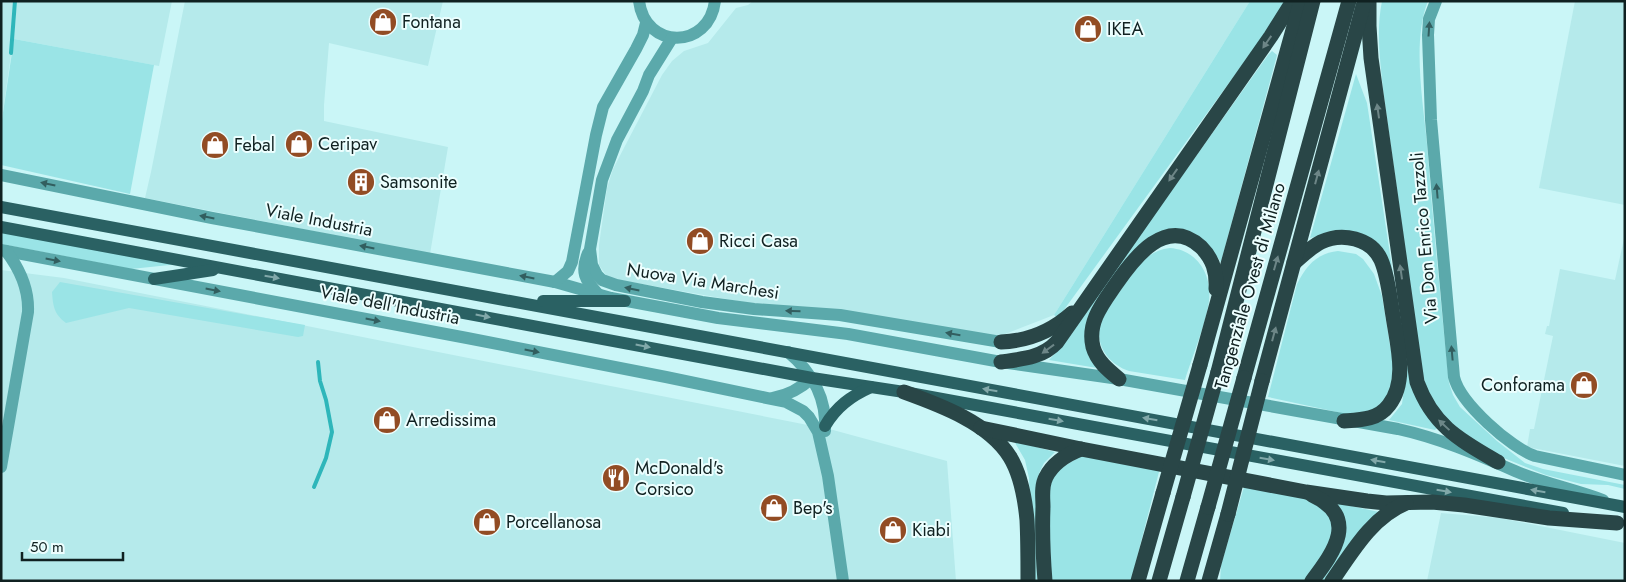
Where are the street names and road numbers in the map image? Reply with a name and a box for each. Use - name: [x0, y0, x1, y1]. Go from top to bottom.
- street label: Via Don Enrico Tazzoli: [1404, 151, 1444, 325]
- street label: Tangenziale Ovest di Milano: [1208, 179, 1292, 393]
- street label: Viale Industria: [263, 197, 375, 243]
- street label: Nuova Via Marchesi: [625, 256, 781, 306]
- street label: Viale dell'Industria: [318, 279, 462, 331]

